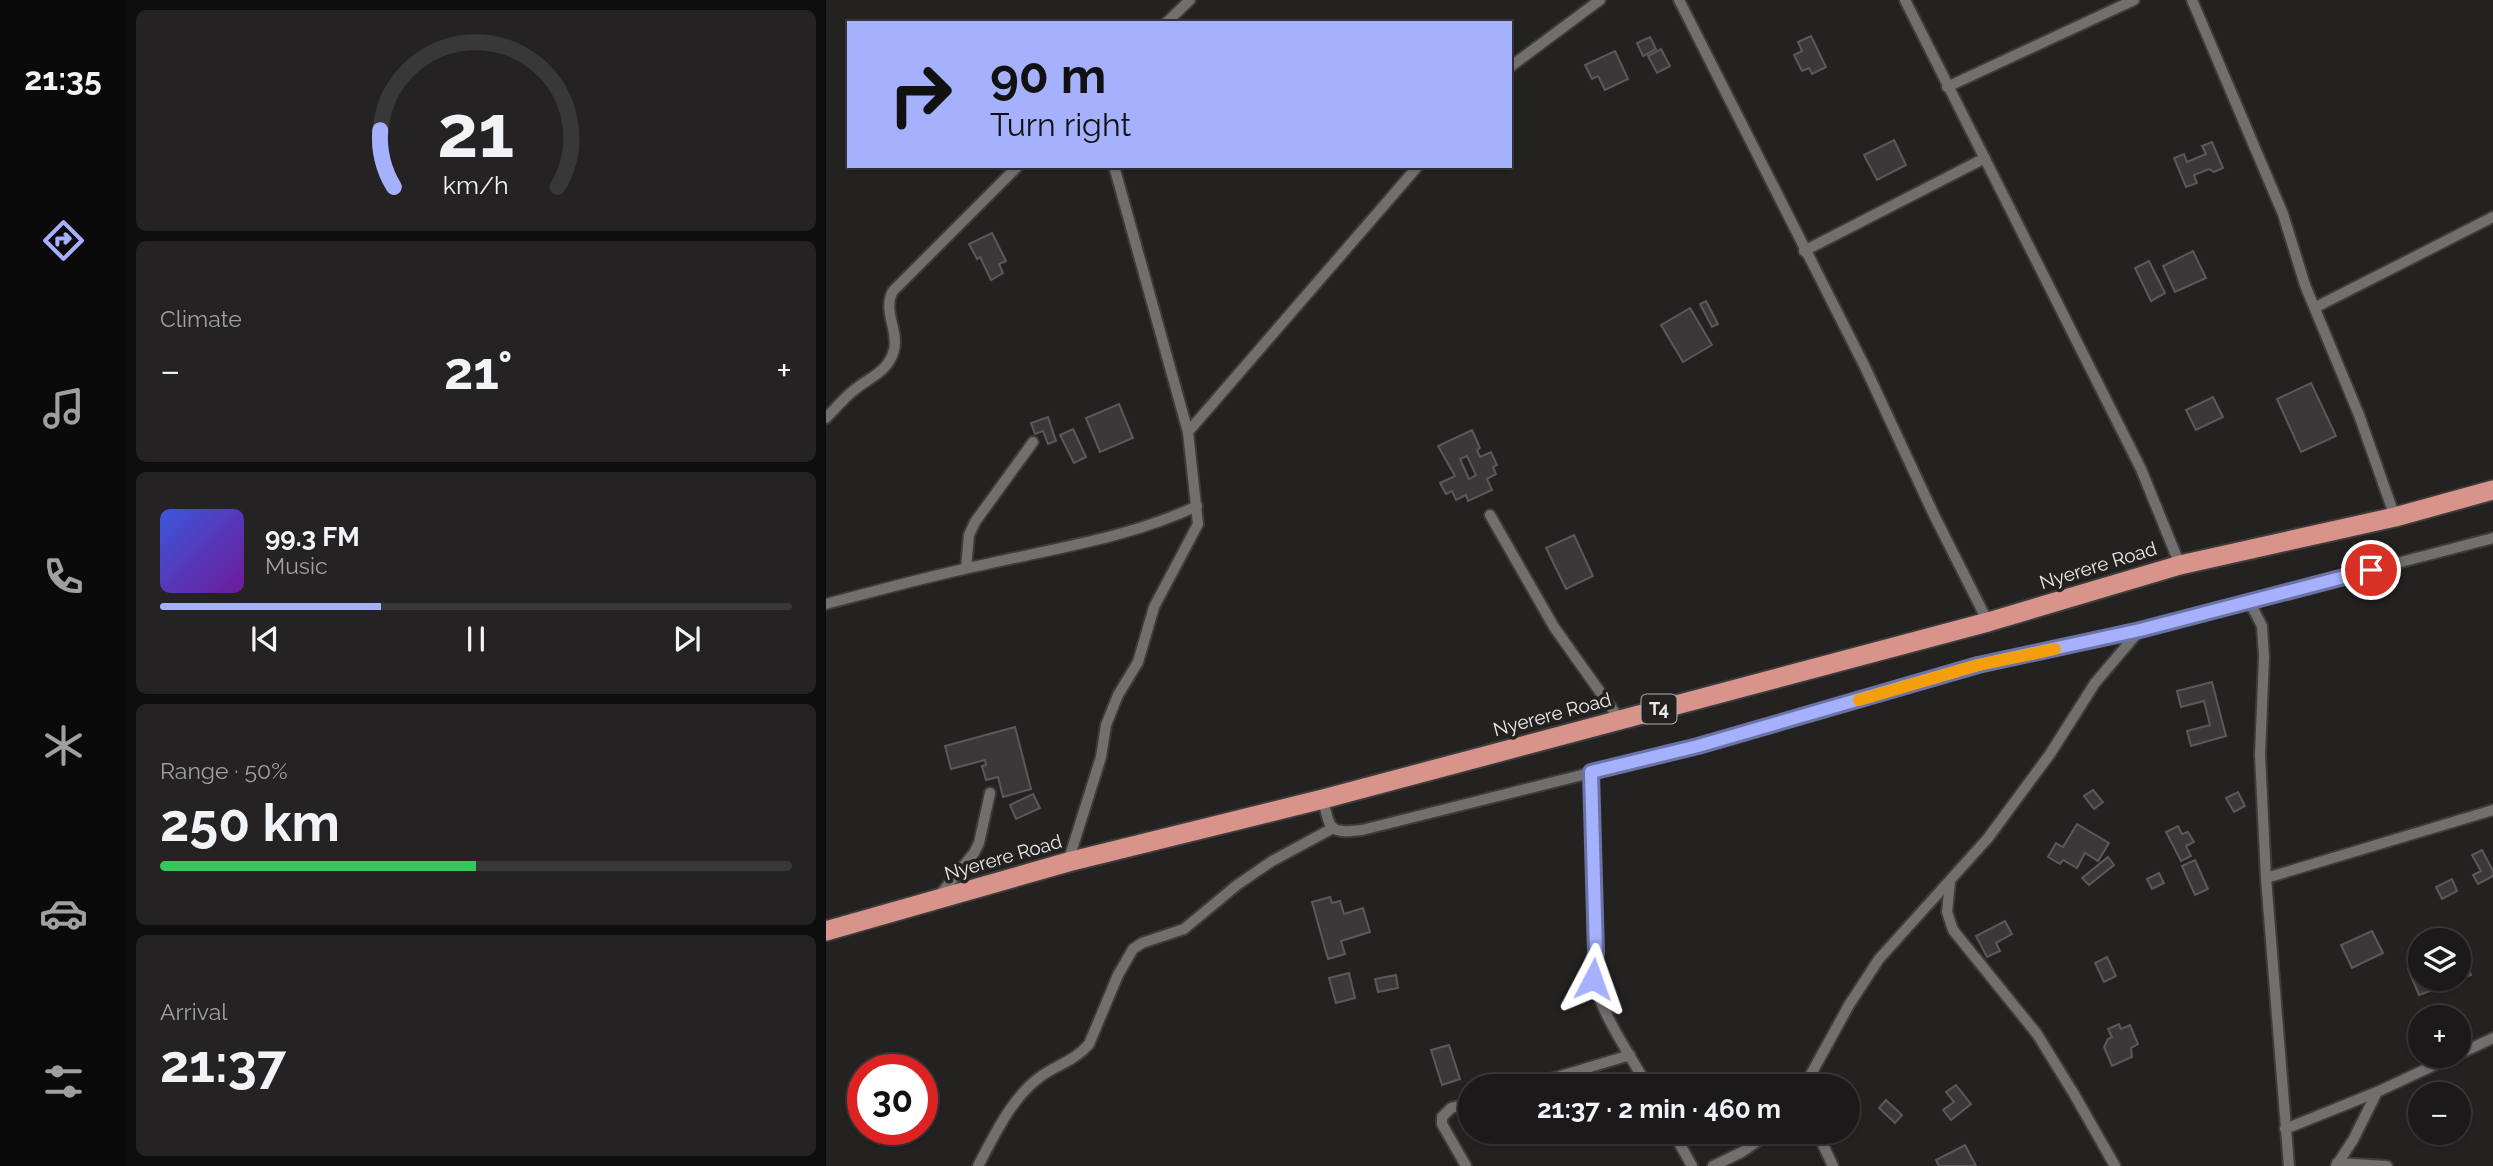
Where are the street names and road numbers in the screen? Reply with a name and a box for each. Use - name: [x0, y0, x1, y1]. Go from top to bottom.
- street label: Nyerere Road: [2037, 537, 2159, 593]
- street label: Nyerere Road: [1491, 688, 1613, 740]
- road number: T4: [1642, 694, 1676, 724]
- street label: Nyerere Road: [942, 830, 1064, 884]

